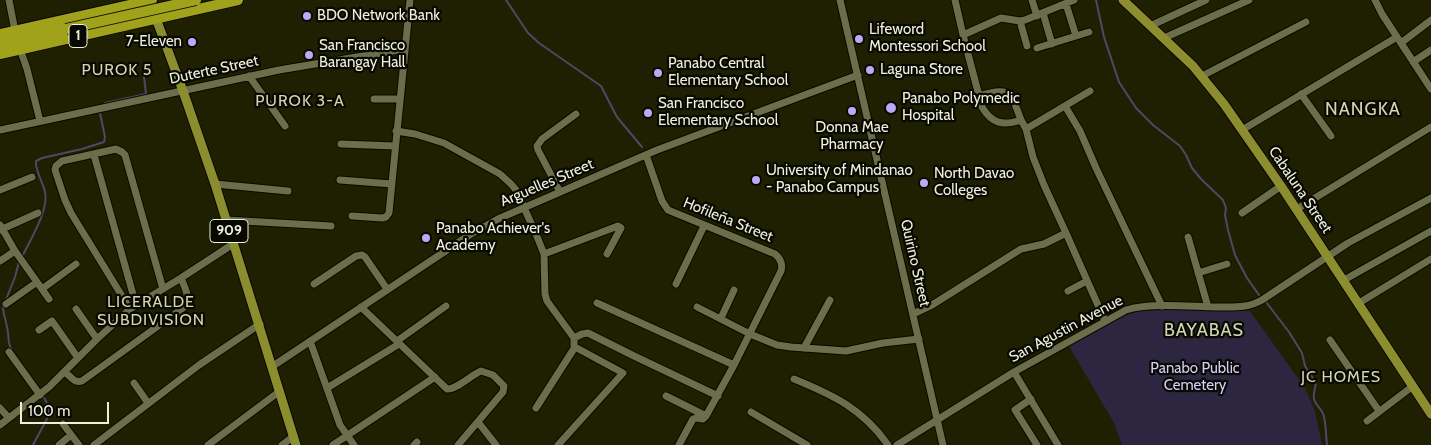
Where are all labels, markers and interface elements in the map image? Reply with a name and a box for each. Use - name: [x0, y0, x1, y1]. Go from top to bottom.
- place label: BDO Network Bank: [317, 7, 440, 25]
- marker: BDO Network Bank: [301, 10, 313, 22]
- place label: Lifeword Montessori School: [869, 21, 986, 56]
- road number: 1: [69, 24, 87, 48]
- place label: 7-Eleven: [126, 33, 182, 51]
- marker: Lifeword Montessori School: [853, 33, 865, 45]
- marker: 7-Eleven: [186, 36, 198, 48]
- place label: San Francisco Barangay Hall: [319, 37, 405, 72]
- marker: San Francisco Barangay Hall: [303, 49, 315, 61]
- street label: Duterte Street: [168, 52, 260, 88]
- place label: Panabo Central Elementary School: [668, 55, 788, 90]
- district label: PUROK 5: [81, 60, 153, 80]
- place label: Laguna Store: [880, 61, 963, 79]
- marker: Laguna Store: [864, 64, 876, 76]
- marker: Panabo Central Elementary School: [652, 67, 664, 79]
- place label: Panabo Polymedic Hospital: [902, 90, 1020, 125]
- district label: PUROK 3-A: [254, 91, 346, 111]
- place label: San Francisco Elementary School: [658, 95, 778, 130]
- district label: NANGKA: [1324, 99, 1402, 121]
- marker: Panabo Polymedic Hospital: [884, 101, 898, 115]
- marker: Donna Mae Pharmacy: [846, 105, 858, 117]
- marker: San Francisco Elementary School: [642, 107, 654, 119]
- place label: Donna Mae Pharmacy: [815, 119, 889, 154]
- street label: Cabaluna Street: [1264, 143, 1336, 237]
- street label: Arguelles Street: [498, 155, 596, 211]
- place label: University of Mindanao - Panabo Campus: [766, 162, 913, 197]
- place label: North Davao Colleges: [934, 165, 1014, 200]
- marker: University of Mindanao - Panabo Campus: [750, 174, 762, 186]
- marker: North Davao Colleges: [918, 177, 930, 189]
- street label: Hofileña Street: [680, 194, 776, 246]
- street label: Quirino Street: [896, 218, 934, 308]
- road number: 909: [210, 220, 248, 242]
- place label: Panabo Achiever's Academy: [436, 220, 550, 255]
- marker: Panabo Achiever's Academy: [420, 232, 432, 244]
- street label: San Agustin Avenue: [1006, 291, 1126, 367]
- district label: LICERALDE SUBDIVISION: [96, 292, 206, 330]
- district label: BAYABAS: [1163, 320, 1245, 342]
- park label: Panabo Public Cemetery: [1150, 360, 1240, 395]
- district label: JC HOMES: [1300, 367, 1382, 387]
- scale bar: [22, 392, 111, 424]
- text: 100 m: [28, 402, 70, 420]

